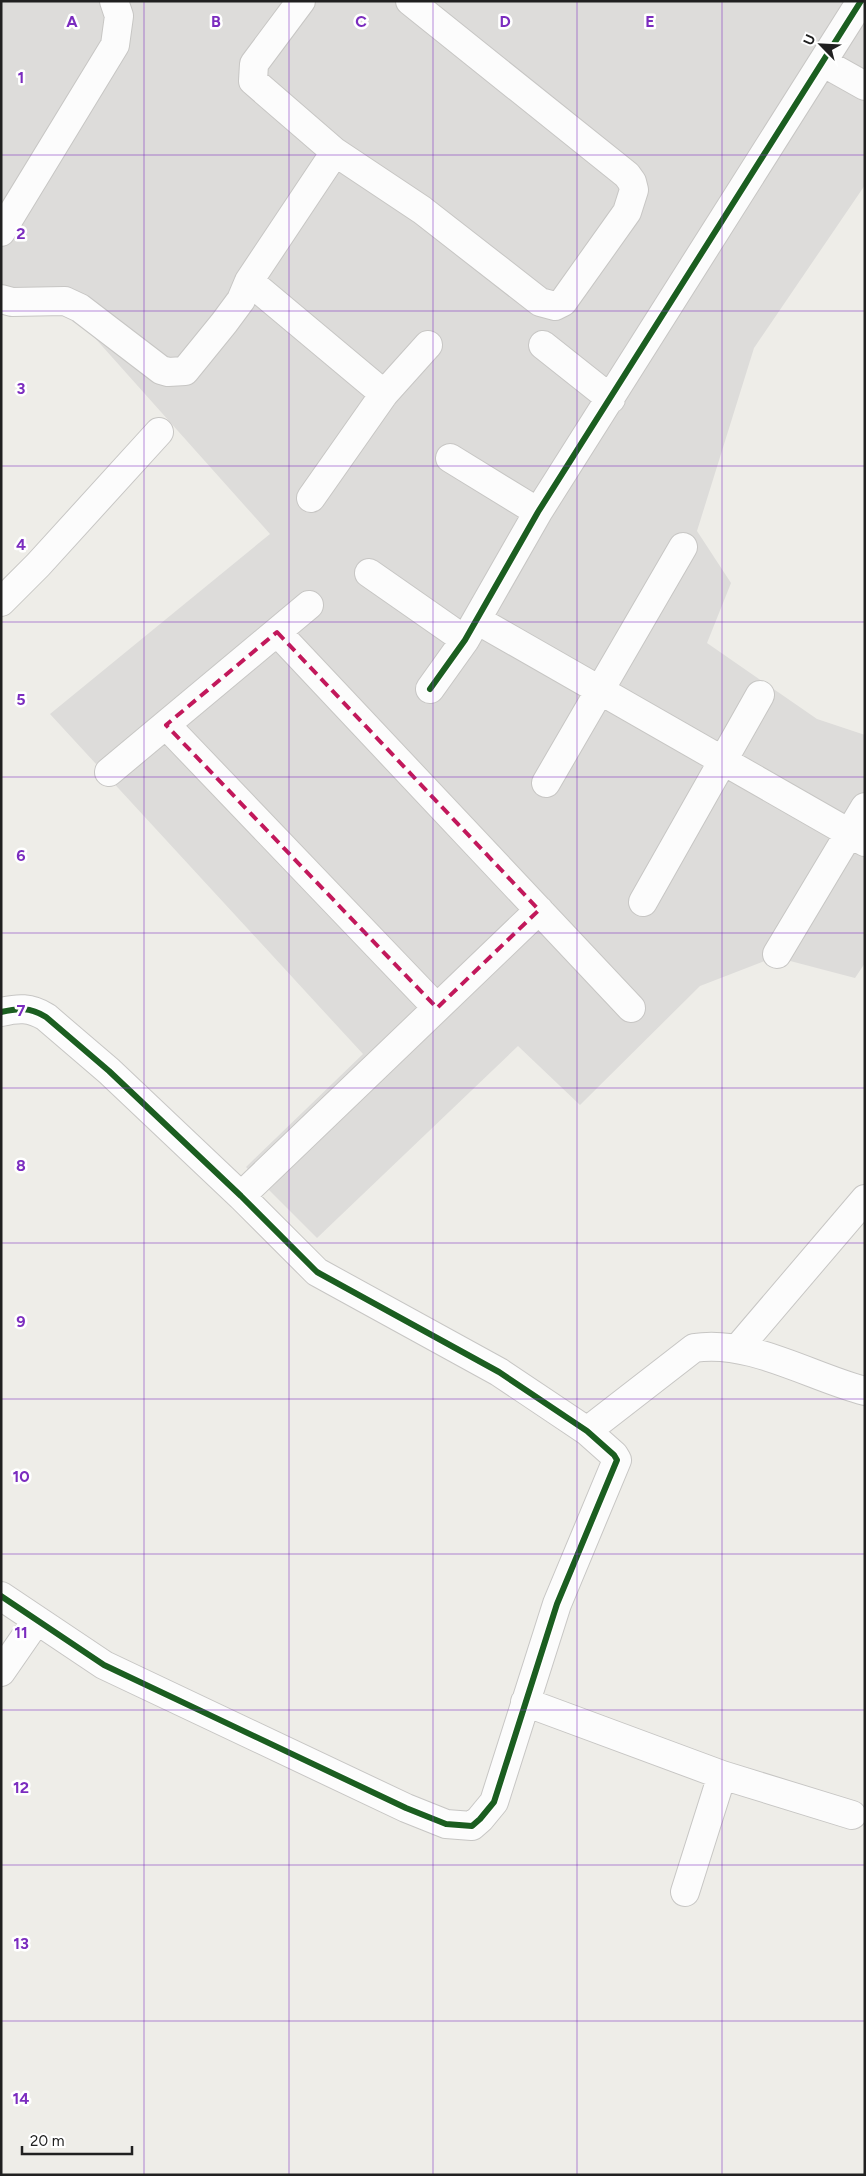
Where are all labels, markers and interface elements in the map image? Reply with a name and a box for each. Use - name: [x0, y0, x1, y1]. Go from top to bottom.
- text: A: [66, 12, 78, 31]
- text: B: [211, 12, 221, 31]
- text: C: [355, 12, 367, 31]
- text: D: [499, 12, 511, 31]
- text: E: [645, 12, 655, 31]
- north arrow: [796, 20, 846, 70]
- text: U: [800, 32, 819, 48]
- text: 1: [18, 68, 24, 87]
- text: 2: [16, 224, 26, 243]
- text: 3: [17, 379, 26, 398]
- text: 4: [16, 535, 26, 554]
- text: 5: [16, 690, 26, 709]
- text: 6: [16, 846, 26, 865]
- text: 7: [17, 1001, 26, 1020]
- text: 8: [16, 1156, 26, 1175]
- text: 9: [16, 1312, 26, 1331]
- text: 10: [12, 1467, 30, 1486]
- text: 11: [14, 1623, 28, 1642]
- text: 12: [13, 1778, 29, 1797]
- text: 13: [13, 1934, 29, 1953]
- text: 14: [13, 2089, 29, 2108]
- scale bar: [22, 2124, 132, 2156]
- text: 20 m: [30, 2132, 64, 2150]

